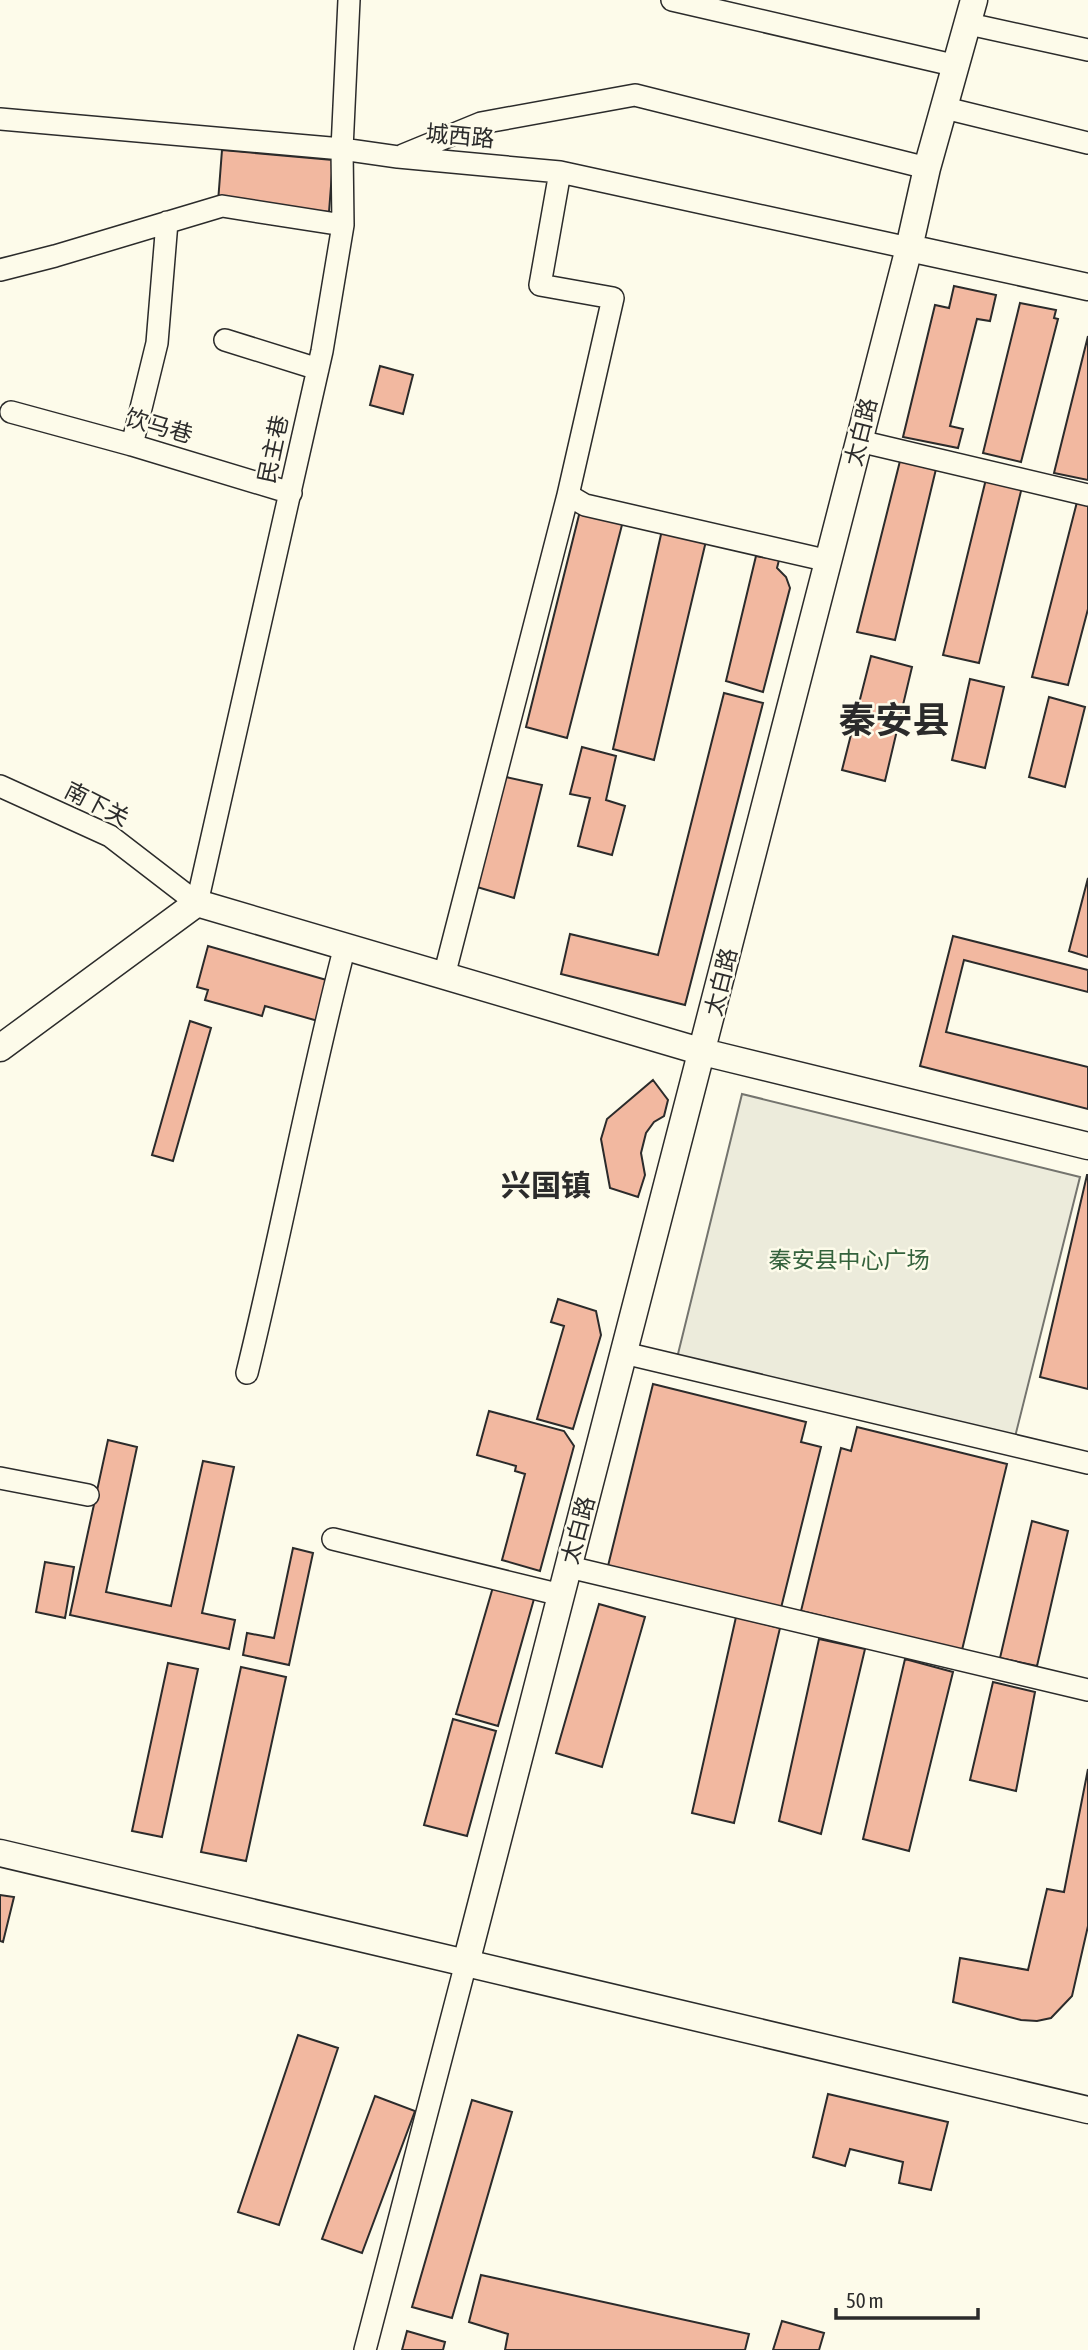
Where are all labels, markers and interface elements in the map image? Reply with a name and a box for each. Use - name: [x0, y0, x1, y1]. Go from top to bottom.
- street label: 城西路: [424, 120, 496, 152]
- street label: 太白路: [840, 395, 882, 469]
- street label: 饮马巷: [122, 404, 196, 448]
- street label: 民主巷: [253, 413, 293, 485]
- district label: 秦安县: [839, 698, 950, 741]
- street label: 南下关: [60, 777, 134, 831]
- street label: 太白路: [700, 945, 742, 1019]
- district label: 兴国镇: [501, 1168, 591, 1202]
- park label: 秦安县中心广场: [769, 1247, 930, 1273]
- street label: 太白路: [557, 1493, 599, 1567]
- scale bar: [836, 2276, 978, 2320]
- text: 50 m: [846, 2288, 884, 2312]

